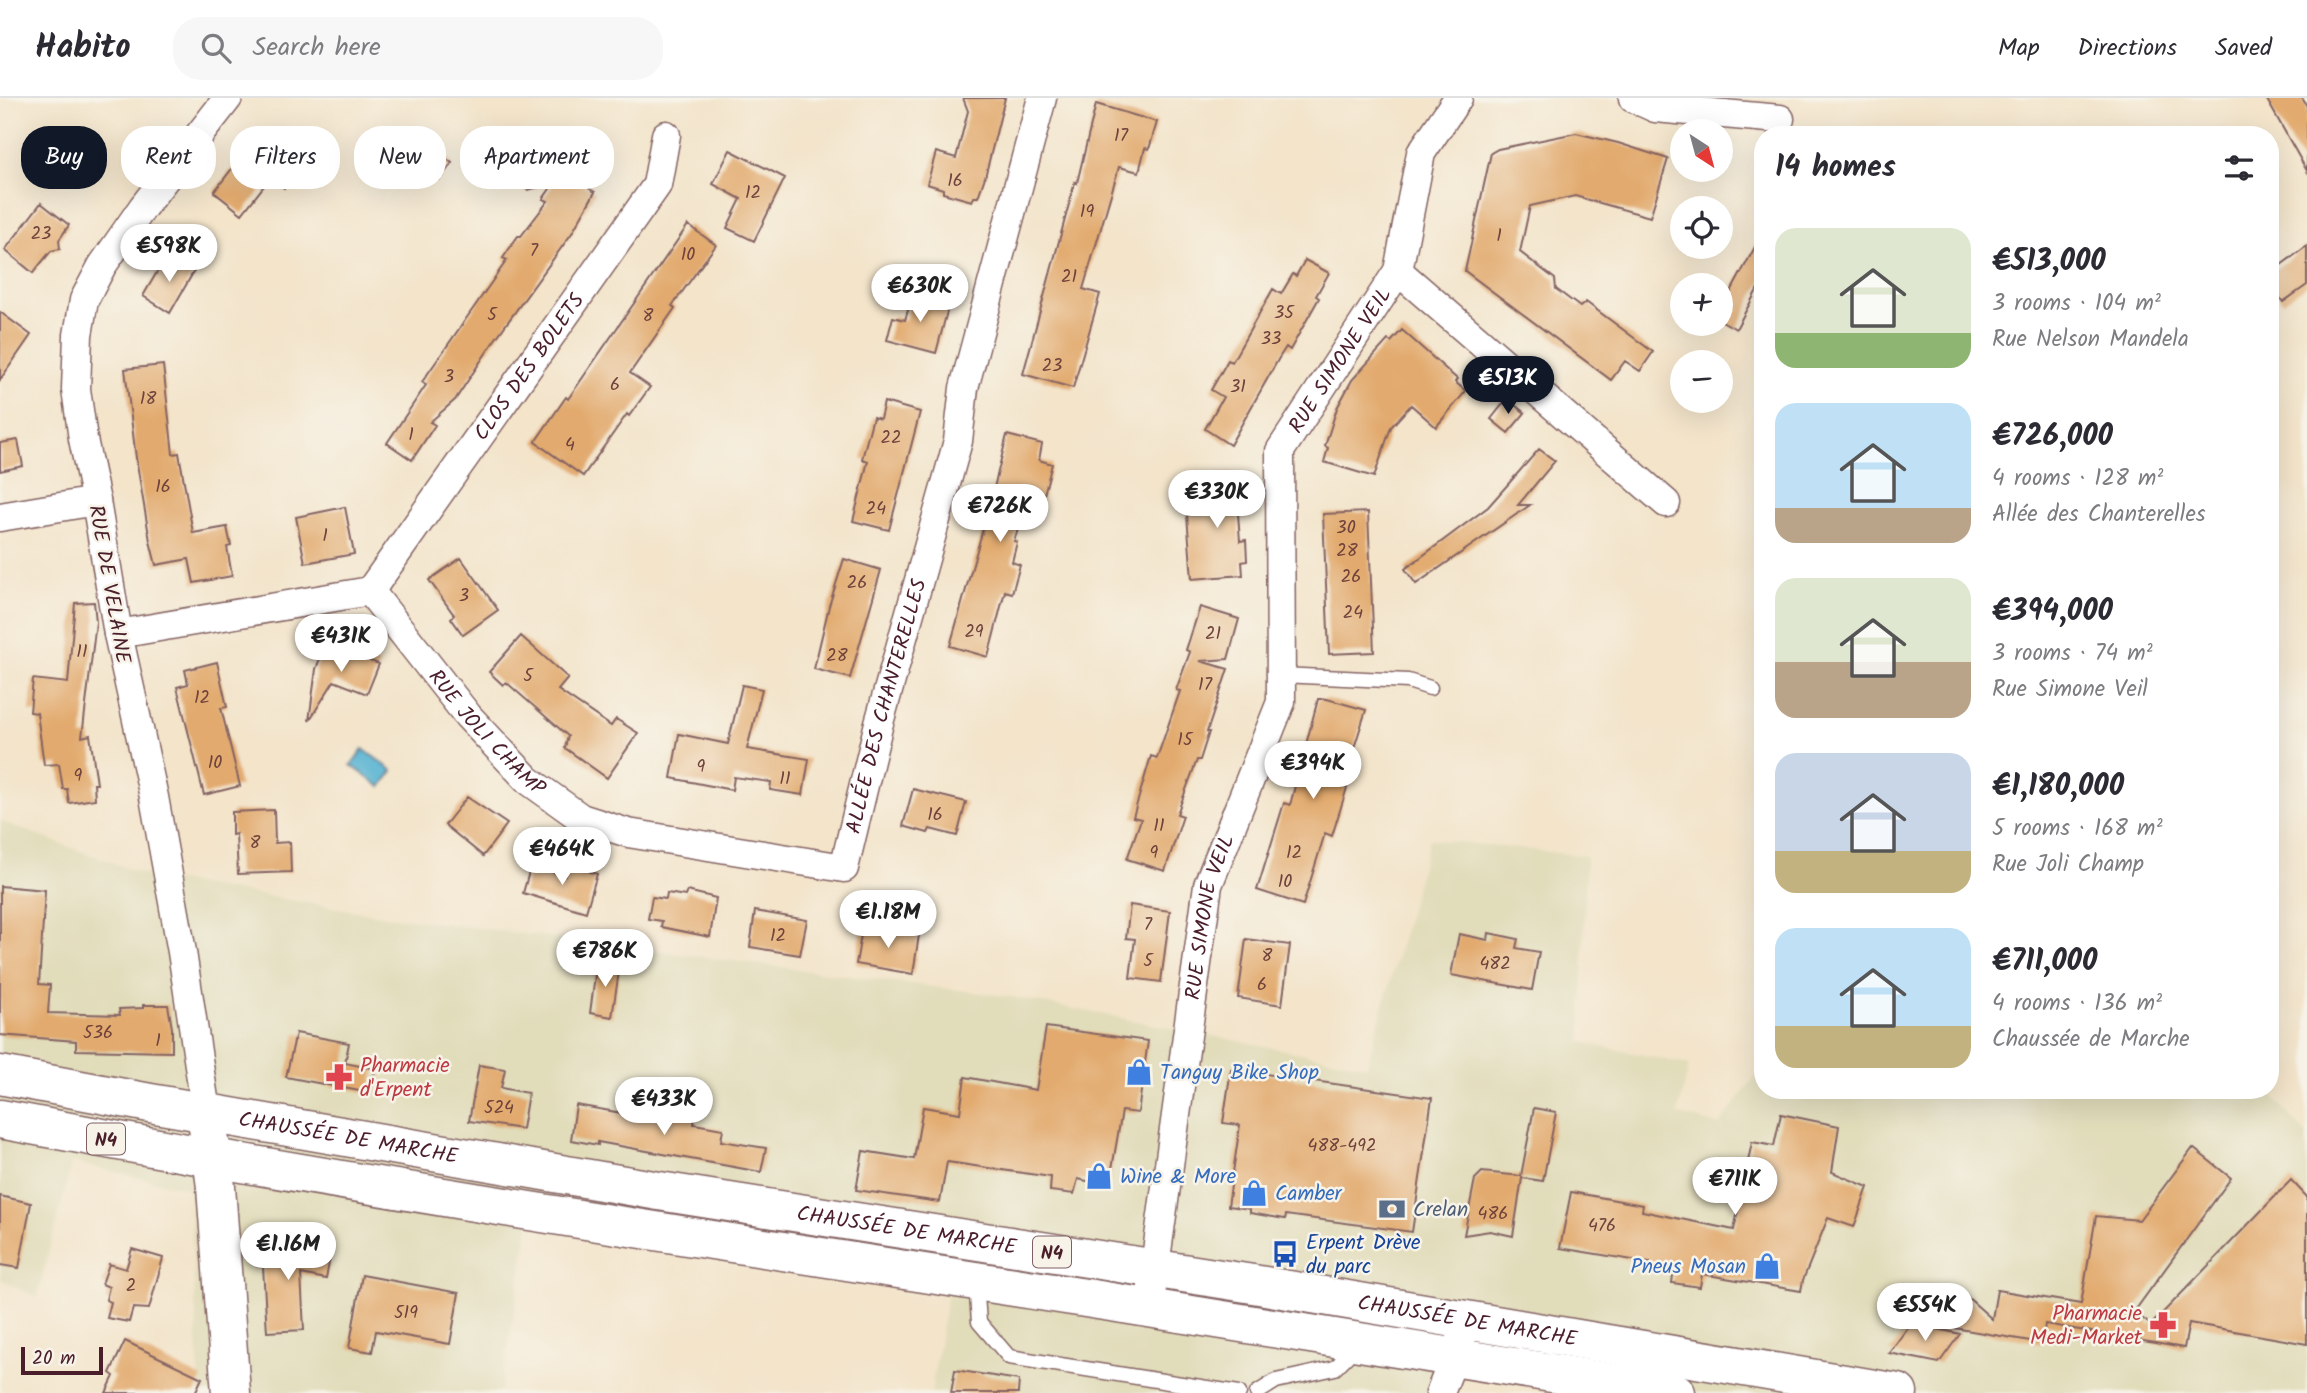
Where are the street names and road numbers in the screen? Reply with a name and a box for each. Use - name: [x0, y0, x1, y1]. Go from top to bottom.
- street label: RUE SIMONE VEIL: [1281, 281, 1401, 441]
- street label: CLOS DES BOLETS: [466, 287, 594, 448]
- street label: RUE DE VELAINE: [78, 502, 139, 667]
- street label: ALLÉE DES CHANTERELLES: [838, 575, 937, 837]
- street label: RUE JOLI CHAMP: [419, 663, 552, 806]
- street label: RUE SIMONE VEIL: [1177, 830, 1245, 1002]
- street label: CHAUSSÉE DE MARCHE: [236, 1104, 461, 1174]
- road number: N4: [87, 1124, 125, 1154]
- street label: CHAUSSÉE DE MARCHE: [794, 1198, 1020, 1265]
- road number: N4: [1033, 1236, 1071, 1268]
- street label: CHAUSSÉE DE MARCHE: [1355, 1287, 1580, 1357]

